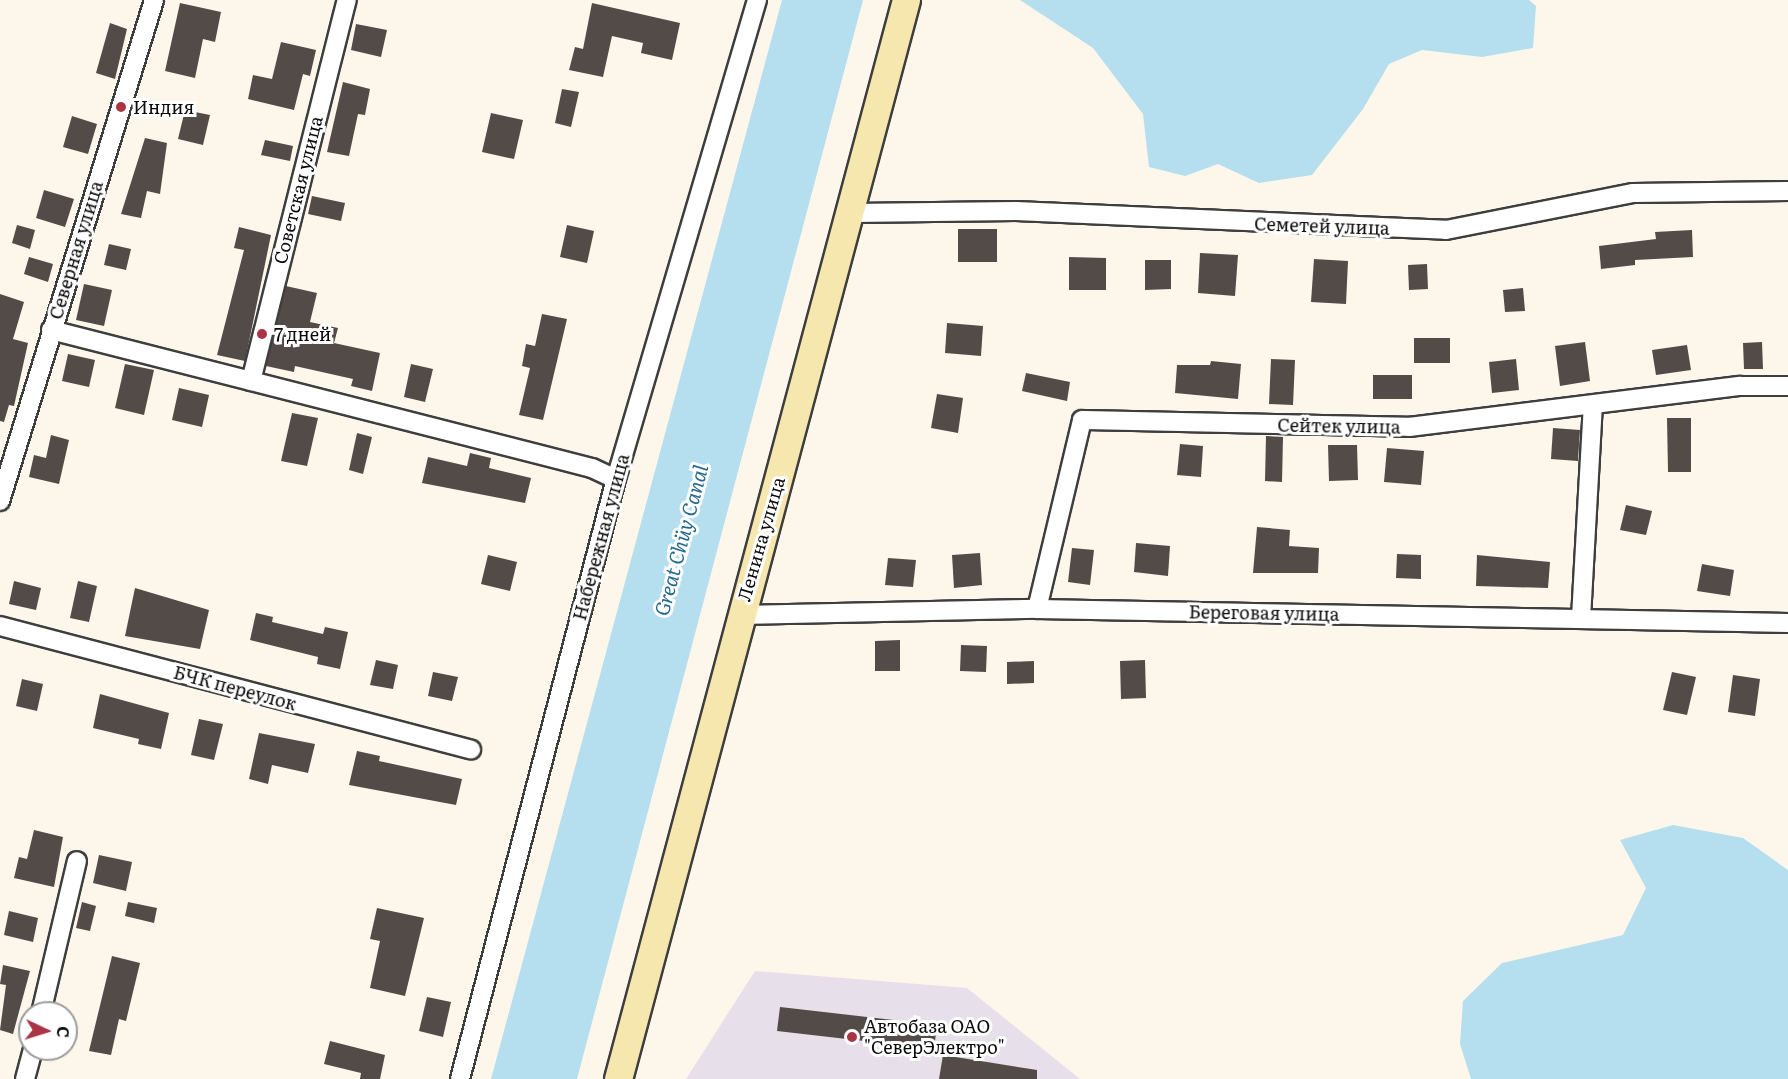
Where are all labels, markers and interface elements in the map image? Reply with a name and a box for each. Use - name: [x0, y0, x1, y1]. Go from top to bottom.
- place label: Индия: [133, 96, 194, 118]
- marker: Индия: [114, 100, 128, 114]
- street label: Советская улица: [269, 114, 327, 266]
- street label: Северная улица: [45, 178, 107, 322]
- street label: Семетей улица: [1254, 213, 1390, 239]
- place label: 7 дней: [274, 323, 331, 345]
- marker: 7 дней: [255, 327, 269, 341]
- street label: Сейтек улица: [1277, 414, 1401, 438]
- street label: Набережная улица: [568, 451, 634, 623]
- water label: Great Chüy Canal: [648, 462, 712, 618]
- street label: Ленина улица: [733, 474, 789, 604]
- street label: Береговая улица: [1189, 601, 1339, 625]
- street label: БЧК переулок: [171, 661, 299, 715]
- north arrow: [18, 1001, 78, 1061]
- place label: Автобаза ОАО "СеверЭлектро": [864, 1016, 1005, 1058]
- text: С: [52, 1026, 76, 1039]
- marker: Автобаза ОАО "СеверЭлектро": [845, 1030, 859, 1044]

